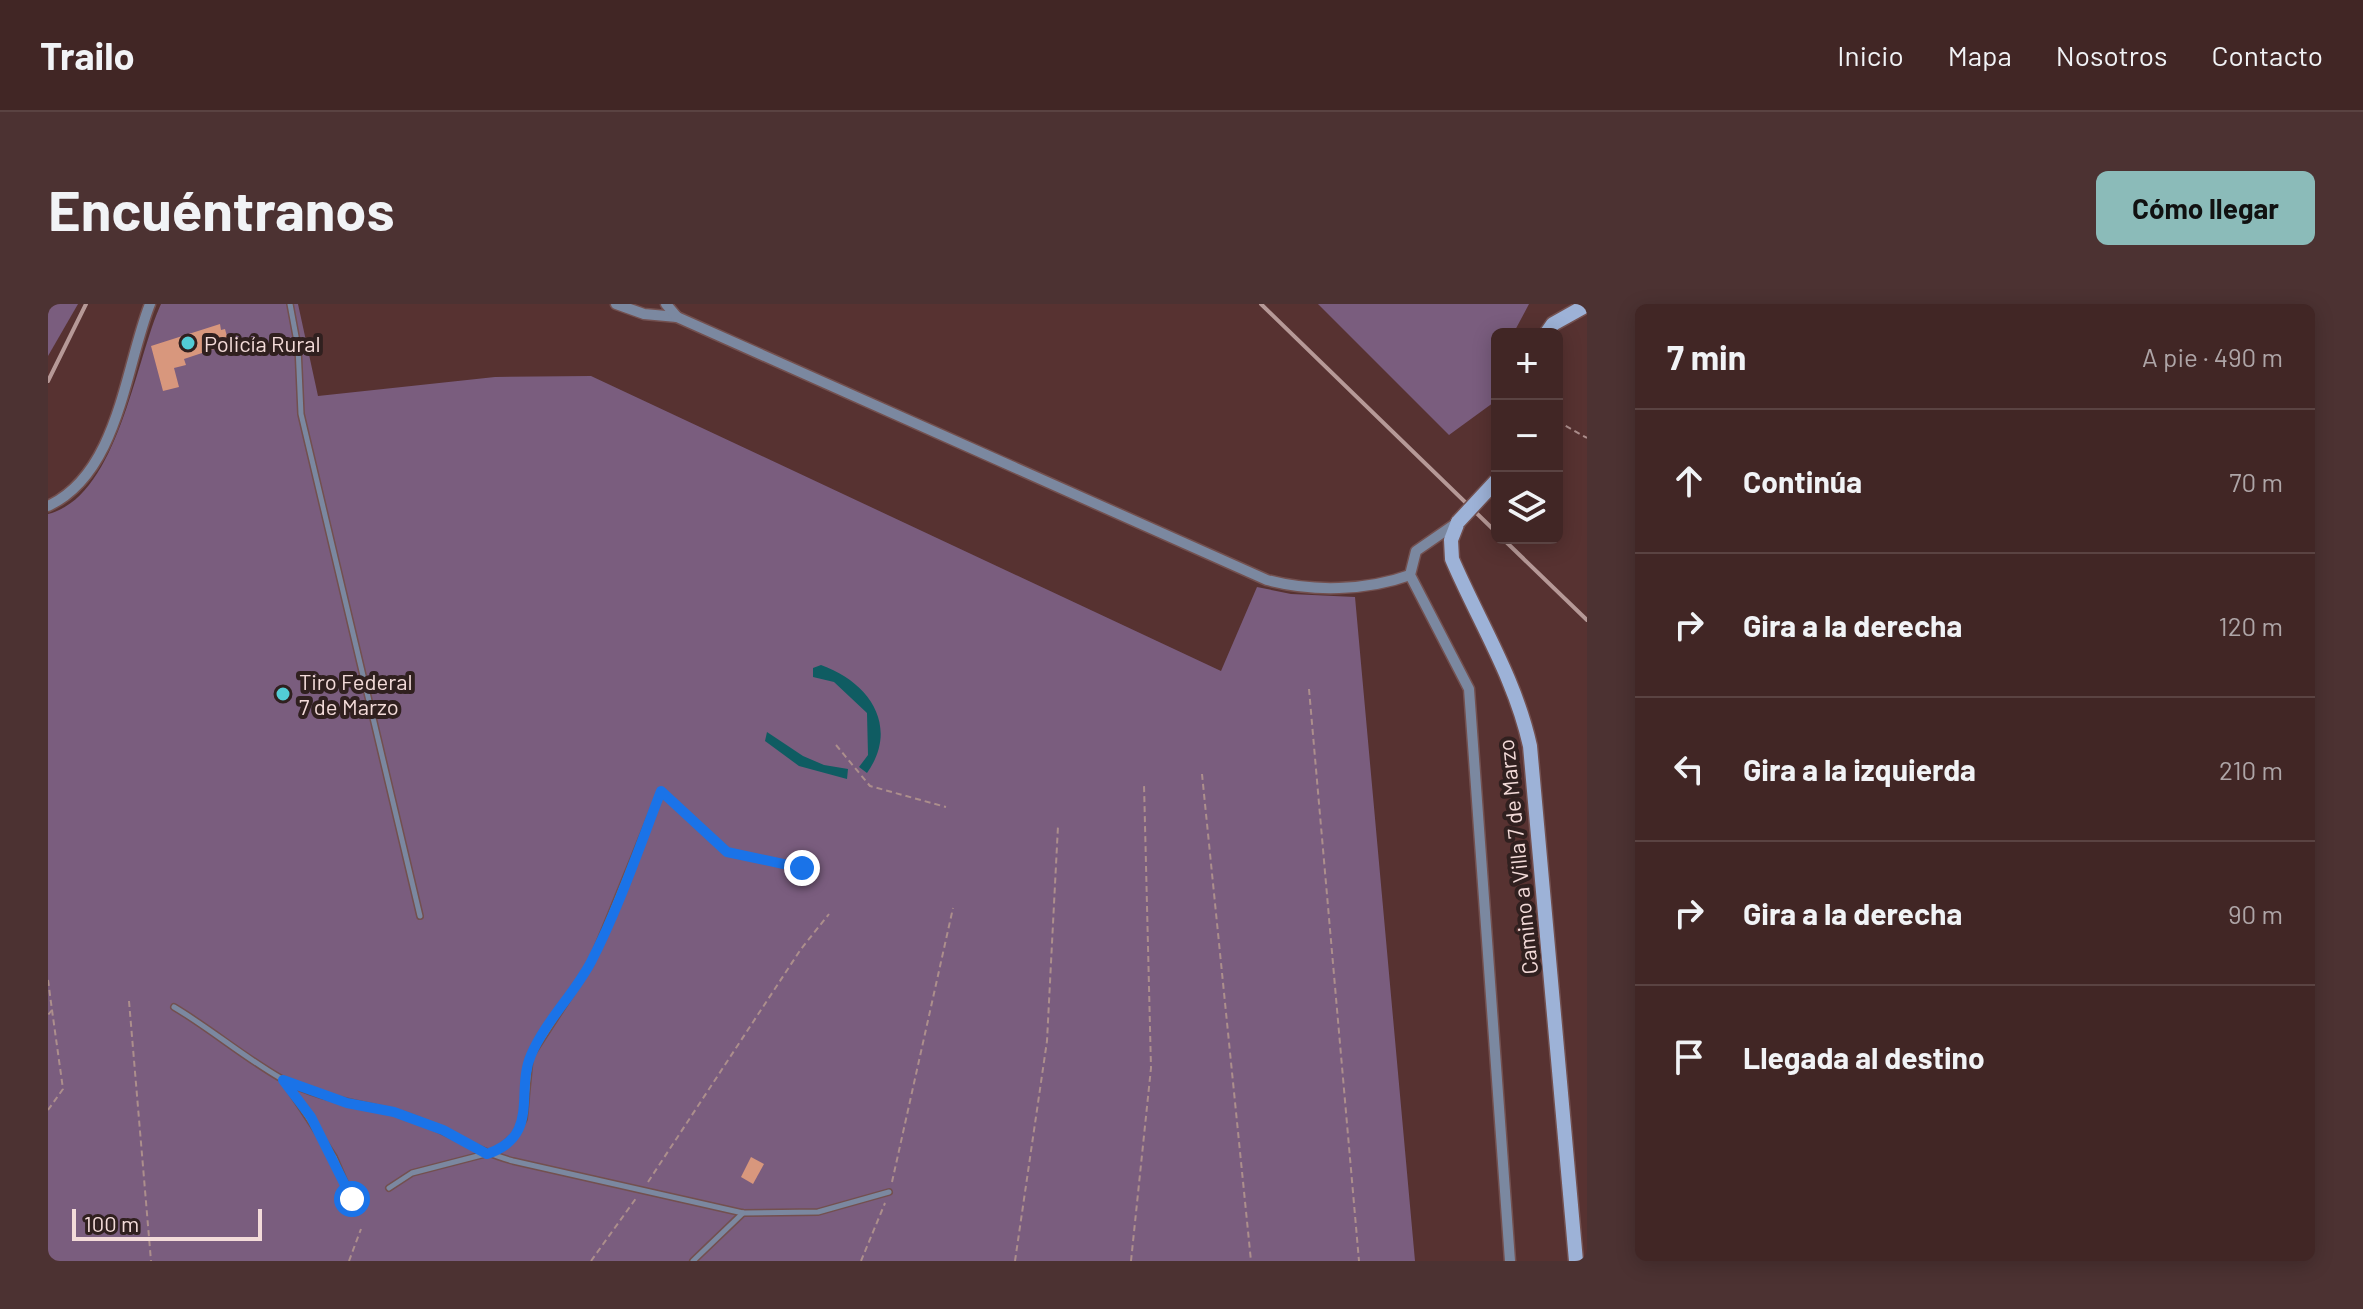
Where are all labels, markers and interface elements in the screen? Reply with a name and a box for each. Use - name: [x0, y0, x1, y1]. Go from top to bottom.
- text: Trailo: [40, 32, 135, 78]
- text: Inicio: [1837, 38, 1904, 72]
- text: Mapa: [1948, 38, 2012, 72]
- text: Nosotros: [2056, 38, 2168, 72]
- text: Contacto: [2212, 38, 2323, 72]
- button: Cómo llegar: [2096, 171, 2315, 245]
- text: Encuéntranos: [48, 175, 395, 242]
- map controls: [1491, 328, 1563, 544]
- button: +: [1491, 328, 1563, 400]
- place label: Policía Rural: [204, 330, 321, 356]
- marker: Policía Rural: [179, 334, 197, 352]
- text: 7 min: [1667, 336, 1746, 377]
- text: A pie · 490 m: [2142, 341, 2283, 372]
- button: −: [1491, 400, 1563, 472]
- icon: ahead: [1667, 459, 1711, 503]
- text: Continúa: [1743, 463, 1862, 499]
- text: 70 m: [2229, 466, 2283, 497]
- button: layers: [1491, 472, 1563, 544]
- icon: right: [1667, 603, 1711, 647]
- text: Gira a la derecha: [1743, 607, 1962, 643]
- text: 120 m: [2219, 610, 2283, 641]
- place label: Tiro Federal 7 de Marzo: [299, 668, 412, 719]
- marker: Tiro Federal 7 de Marzo: [274, 685, 292, 703]
- street label: Camino a Villa 7 de Marzo: [1492, 738, 1542, 976]
- icon: left: [1667, 747, 1711, 791]
- text: Gira a la izquierda: [1743, 751, 1976, 787]
- text: 210 m: [2219, 754, 2283, 785]
- route end: [784, 850, 820, 886]
- icon: right: [1667, 891, 1711, 935]
- text: Gira a la derecha: [1743, 895, 1962, 931]
- text: 90 m: [2228, 898, 2283, 929]
- icon: arrive: [1667, 1035, 1711, 1079]
- text: Llegada al destino: [1743, 1039, 1985, 1075]
- route start: [334, 1181, 370, 1217]
- scale bar: [72, 1205, 262, 1241]
- text: 100 m: [84, 1210, 139, 1236]

